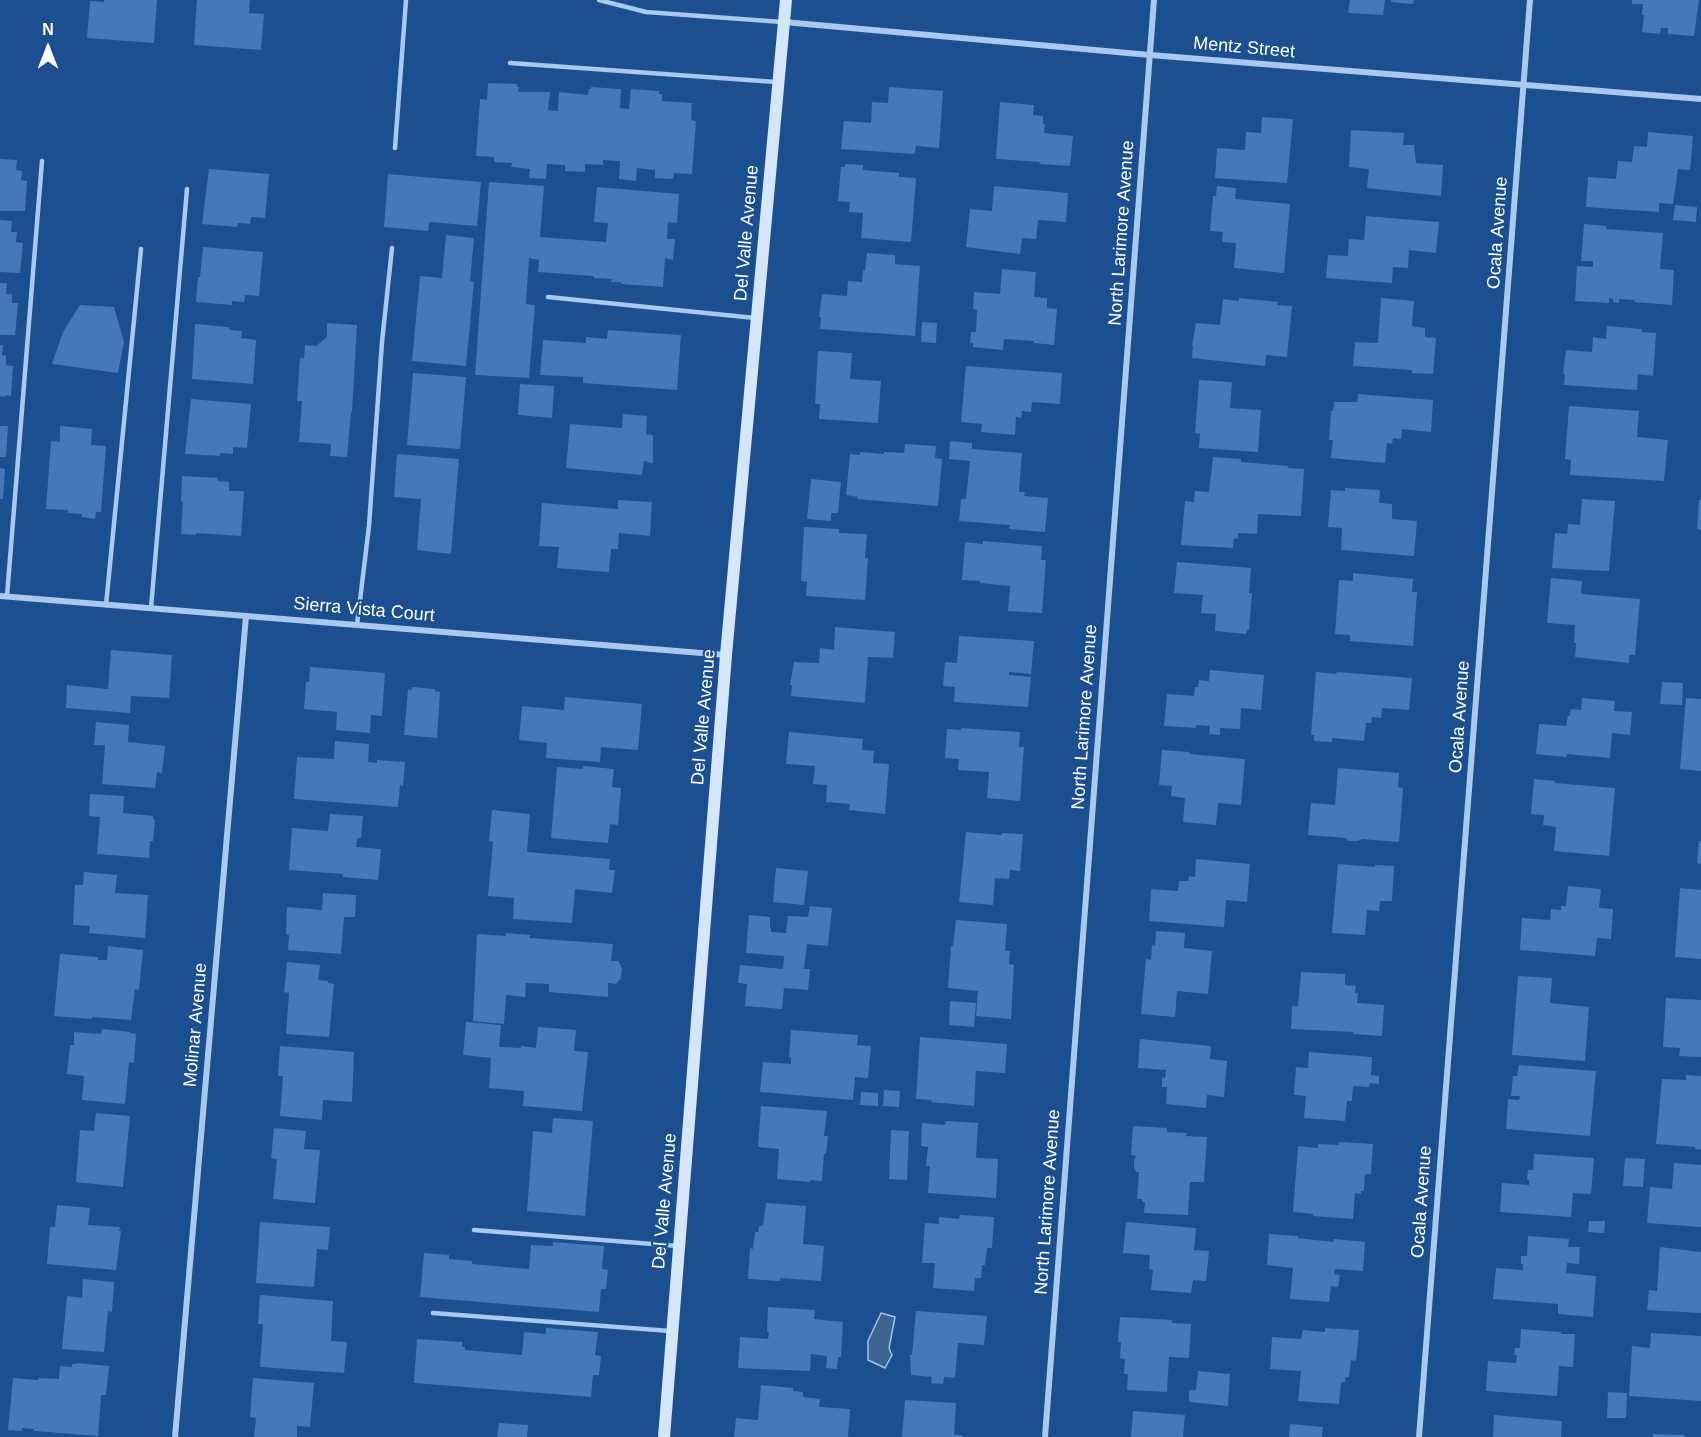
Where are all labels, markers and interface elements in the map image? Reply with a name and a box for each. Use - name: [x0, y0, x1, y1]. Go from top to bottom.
- north arrow: [18, 18, 78, 78]
- text: N: [42, 21, 54, 38]
- street label: Mentz Street: [1192, 33, 1296, 63]
- street label: North Larimore Avenue: [1105, 140, 1139, 326]
- street label: Del Valle Avenue: [730, 164, 764, 302]
- street label: Ocala Avenue: [1483, 176, 1513, 290]
- street label: Sierra Vista Court: [292, 593, 436, 627]
- street label: North Larimore Avenue: [1068, 624, 1102, 810]
- street label: Del Valle Avenue: [687, 648, 721, 786]
- street label: Ocala Avenue: [1445, 660, 1475, 774]
- street label: Molinar Avenue: [180, 962, 212, 1088]
- street label: North Larimore Avenue: [1031, 1109, 1065, 1295]
- street label: Del Valle Avenue: [648, 1132, 682, 1270]
- street label: Ocala Avenue: [1407, 1145, 1437, 1259]

